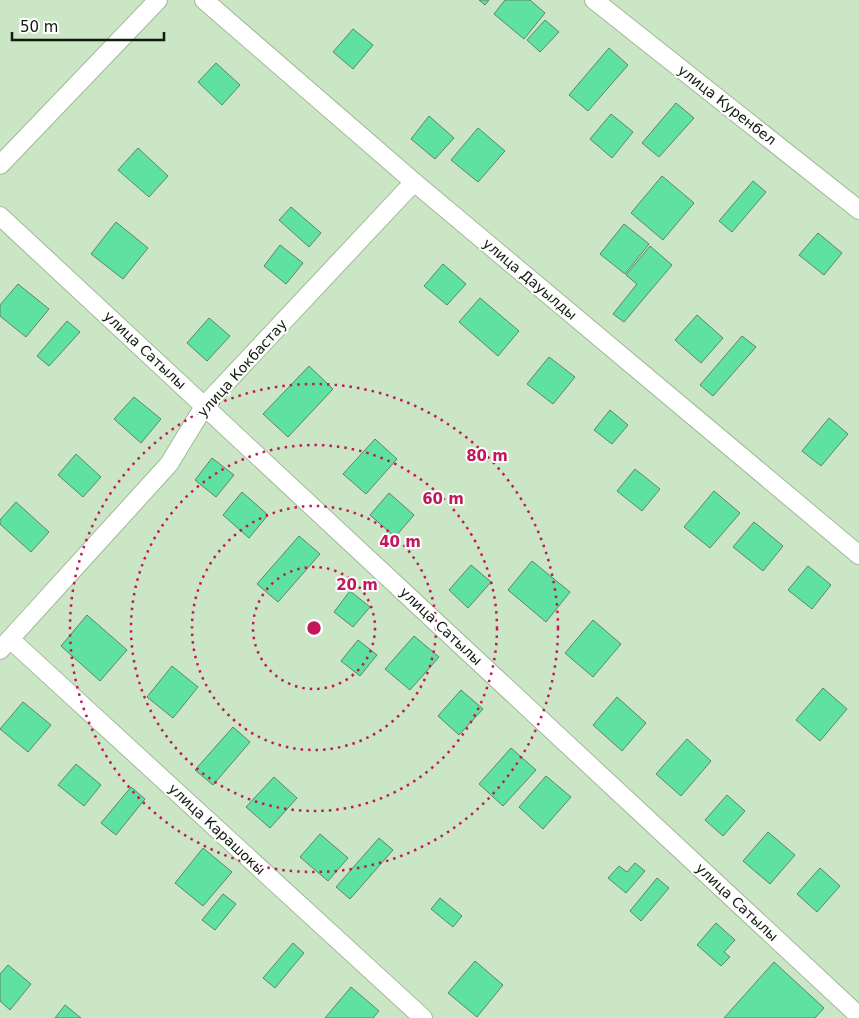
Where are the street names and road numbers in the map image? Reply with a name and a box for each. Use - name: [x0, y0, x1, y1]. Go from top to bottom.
- street label: улица Куренбел: [675, 62, 779, 148]
- street label: улица Дауылды: [480, 235, 580, 323]
- street label: улица Сатылы: [101, 308, 189, 392]
- street label: улица Кокбастау: [194, 316, 290, 420]
- street label: улица Сатылы: [397, 584, 485, 668]
- street label: улица Карашокы: [166, 780, 268, 878]
- street label: улица Сатылы: [693, 860, 781, 944]

